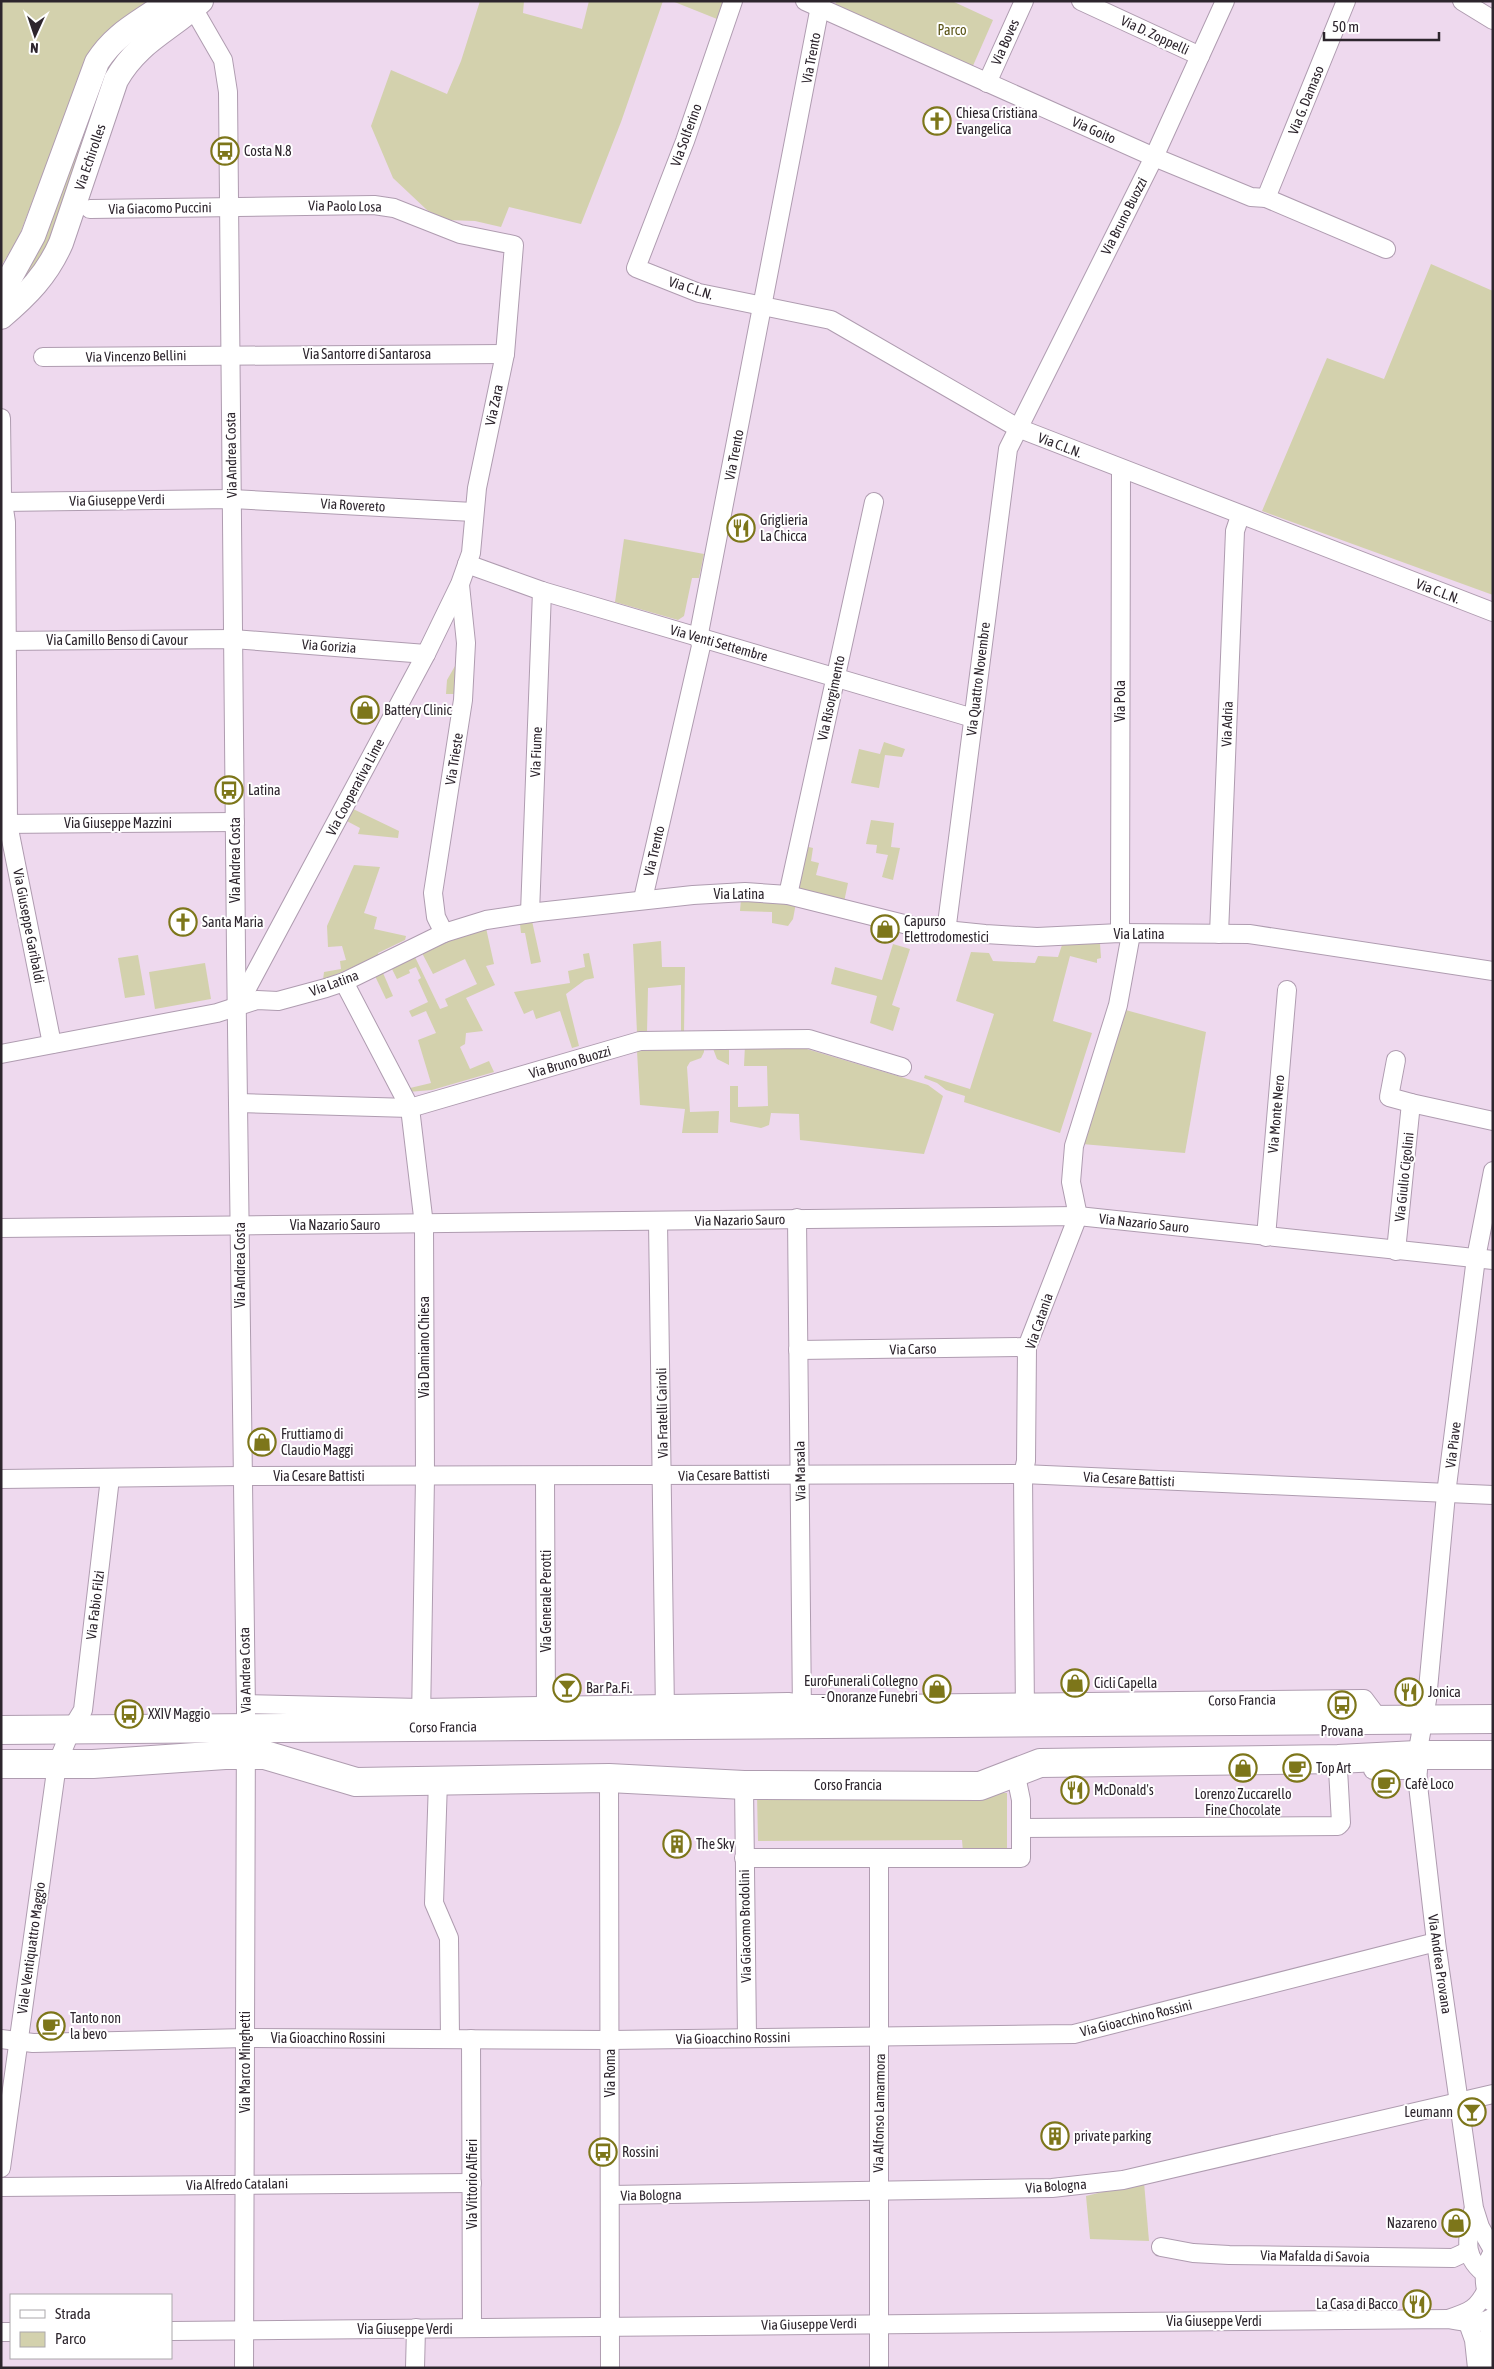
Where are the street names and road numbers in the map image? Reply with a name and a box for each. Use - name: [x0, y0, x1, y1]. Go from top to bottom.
- street label: Via D. Zoppelli: [1118, 12, 1192, 58]
- street label: Via Boves: [988, 17, 1022, 67]
- street label: Via Trento: [798, 31, 824, 85]
- street label: Via G. Damaso: [1285, 63, 1327, 137]
- street label: Via Solferino: [667, 101, 705, 169]
- street label: Via Goito: [1070, 113, 1118, 147]
- street label: Via Echirolles: [71, 122, 109, 192]
- street label: Via Bruno Buozzi: [1098, 175, 1150, 257]
- street label: Via Paolo Losa: [308, 197, 382, 215]
- street label: Via Giacomo Puccini: [108, 199, 212, 217]
- street label: Via C.L.N.: [667, 273, 715, 303]
- street label: Via Santorre di Santarosa: [303, 346, 431, 362]
- street label: Via Vincenzo Bellini: [85, 347, 187, 365]
- street label: Via Zara: [482, 383, 506, 427]
- street label: Via Andrea Costa: [222, 412, 240, 498]
- street label: Via Trento: [721, 428, 747, 482]
- street label: Via C.L.N.: [1036, 429, 1084, 461]
- street label: Via Giuseppe Verdi: [69, 491, 165, 509]
- street label: Via Rovereto: [320, 495, 386, 515]
- street label: Via C.L.N.: [1414, 575, 1462, 607]
- street label: Via Venti Settembre: [668, 621, 770, 665]
- street label: Via Quattro Novembre: [963, 621, 993, 737]
- street label: Via Camillo Benso di Cavour: [46, 632, 189, 648]
- street label: Via Gorizia: [301, 636, 357, 656]
- street label: Via Risorgimento: [814, 654, 848, 742]
- street label: Via Pola: [1112, 680, 1128, 722]
- street label: Via Adria: [1218, 701, 1236, 747]
- street label: Via Fiume: [527, 726, 545, 778]
- street label: Via Trieste: [442, 732, 466, 786]
- street label: Via Cooperativa Lime: [323, 736, 387, 838]
- street label: Via Giuseppe Mazzini: [64, 815, 172, 831]
- street label: Via Andrea Costa: [227, 817, 243, 903]
- street label: Via Trento: [640, 824, 668, 878]
- street label: Via Giuseppe Garibaldi: [10, 867, 48, 985]
- street label: Via Latina: [714, 886, 765, 902]
- street label: Via Latina: [1114, 926, 1165, 942]
- street label: Via Latina: [307, 967, 361, 999]
- street label: Via Bruno Buozzi: [527, 1043, 613, 1081]
- street label: Via Monte Nero: [1265, 1074, 1287, 1154]
- street label: Via Giulio Cigolini: [1391, 1131, 1417, 1223]
- street label: Via Nazario Sauro: [1098, 1210, 1190, 1236]
- street label: Via Nazario Sauro: [695, 1211, 785, 1229]
- street label: Via Nazario Sauro: [290, 1217, 380, 1233]
- street label: Via Andrea Costa: [232, 1222, 248, 1308]
- street label: Via Catania: [1022, 1291, 1056, 1351]
- street label: Via Damiano Chiesa: [416, 1296, 432, 1398]
- street label: Via Carso: [889, 1341, 937, 1357]
- street label: Via Fratelli Cairoli: [653, 1368, 671, 1458]
- street label: Via Piave: [1442, 1421, 1464, 1469]
- street label: Via Marsala: [791, 1441, 809, 1501]
- street label: Via Cesare Battisti: [678, 1466, 770, 1484]
- street label: Via Cesare Battisti: [273, 1468, 365, 1484]
- street label: Via Cesare Battisti: [1083, 1469, 1175, 1489]
- street label: Via Generale Perotti: [538, 1550, 554, 1652]
- street label: Via Fabio Filzi: [83, 1569, 107, 1641]
- street label: Via Andrea Costa: [236, 1627, 254, 1713]
- street label: Corso Francia: [1208, 1691, 1276, 1709]
- street label: Corso Francia: [409, 1718, 477, 1736]
- street label: Corso Francia: [814, 1777, 882, 1793]
- street label: Via Giacomo Brodolini: [736, 1869, 754, 1983]
- street label: Viale Ventiquattro Maggio: [14, 1881, 48, 2015]
- street label: Via Andrea Provana: [1425, 1913, 1455, 2015]
- street label: Via Gioacchino Rossini: [1078, 1996, 1194, 2040]
- street label: Via Marco Minghetti: [237, 2011, 253, 2113]
- street label: Via Gioacchino Rossini: [676, 2029, 790, 2047]
- street label: Via Gioacchino Rossini: [271, 2030, 385, 2046]
- street label: Via Roma: [602, 2049, 618, 2097]
- street label: Via Alfonso Lamarmora: [870, 2053, 888, 2173]
- street label: Via Vittorio Alfieri: [464, 2139, 480, 2229]
- street label: Via Alfredo Catalani: [186, 2175, 288, 2193]
- street label: Via Bologna: [1025, 2176, 1087, 2196]
- street label: Via Bologna: [620, 2186, 682, 2204]
- street label: Via Mafalda di Savoia: [1260, 2247, 1370, 2265]
- street label: Via Giuseppe Verdi: [1166, 2313, 1262, 2329]
- street label: Via Giuseppe Verdi: [761, 2315, 857, 2333]
- street label: Via Giuseppe Verdi: [357, 2321, 453, 2337]

